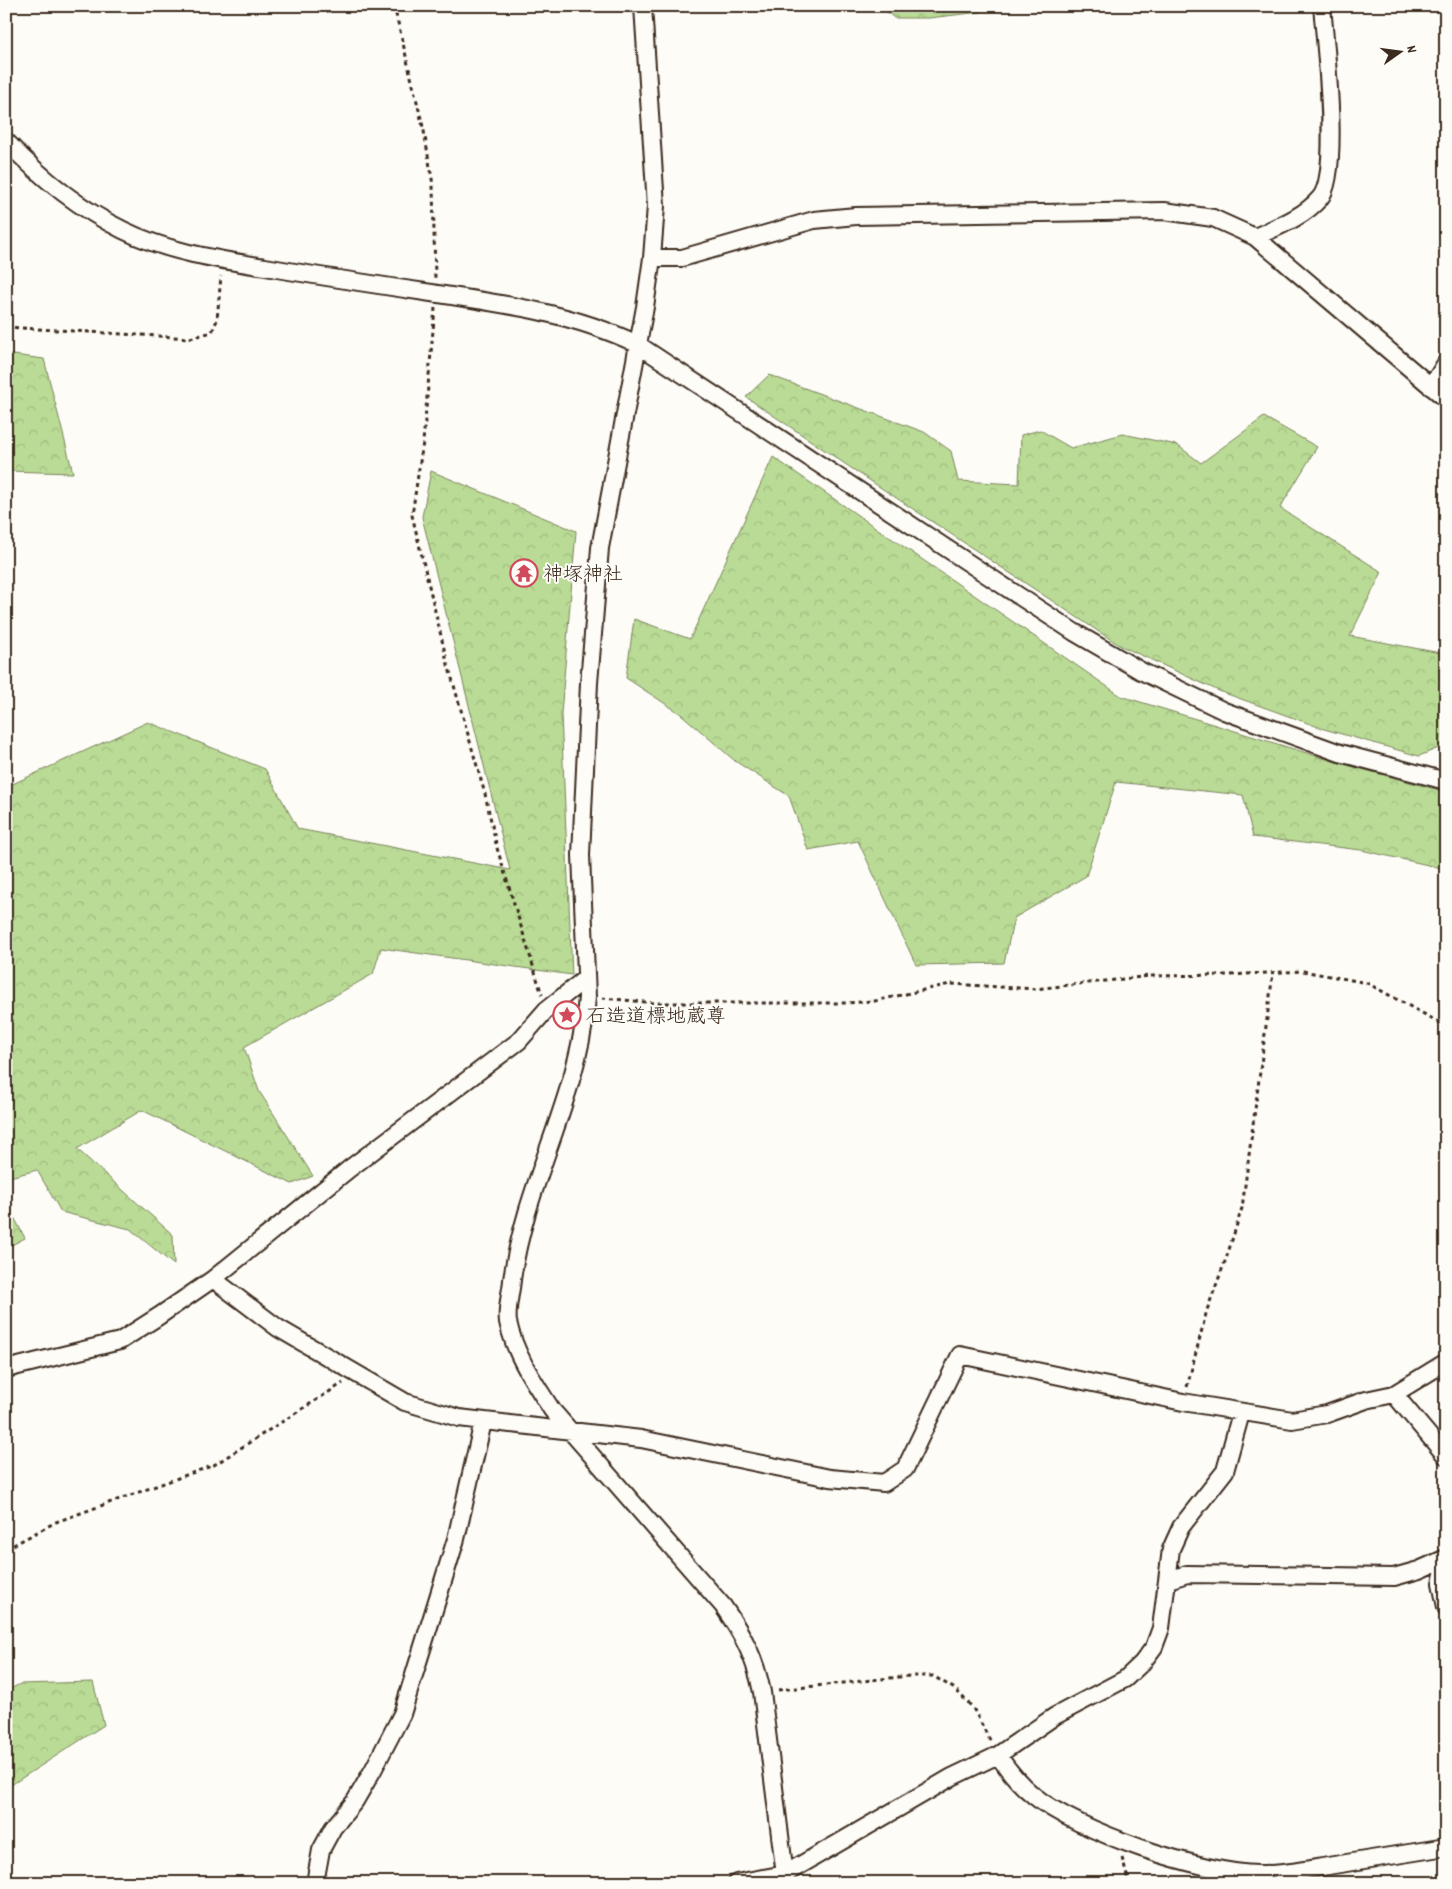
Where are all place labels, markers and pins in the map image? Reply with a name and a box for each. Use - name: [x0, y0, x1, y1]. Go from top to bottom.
- temple icon: 神塚神社: [509, 558, 539, 588]
- place label: 神塚神社: [543, 562, 623, 590]
- place icon: 石造道標地蔵尊: [552, 1000, 582, 1030]
- place label: 石造道標地蔵尊: [586, 1004, 726, 1032]

